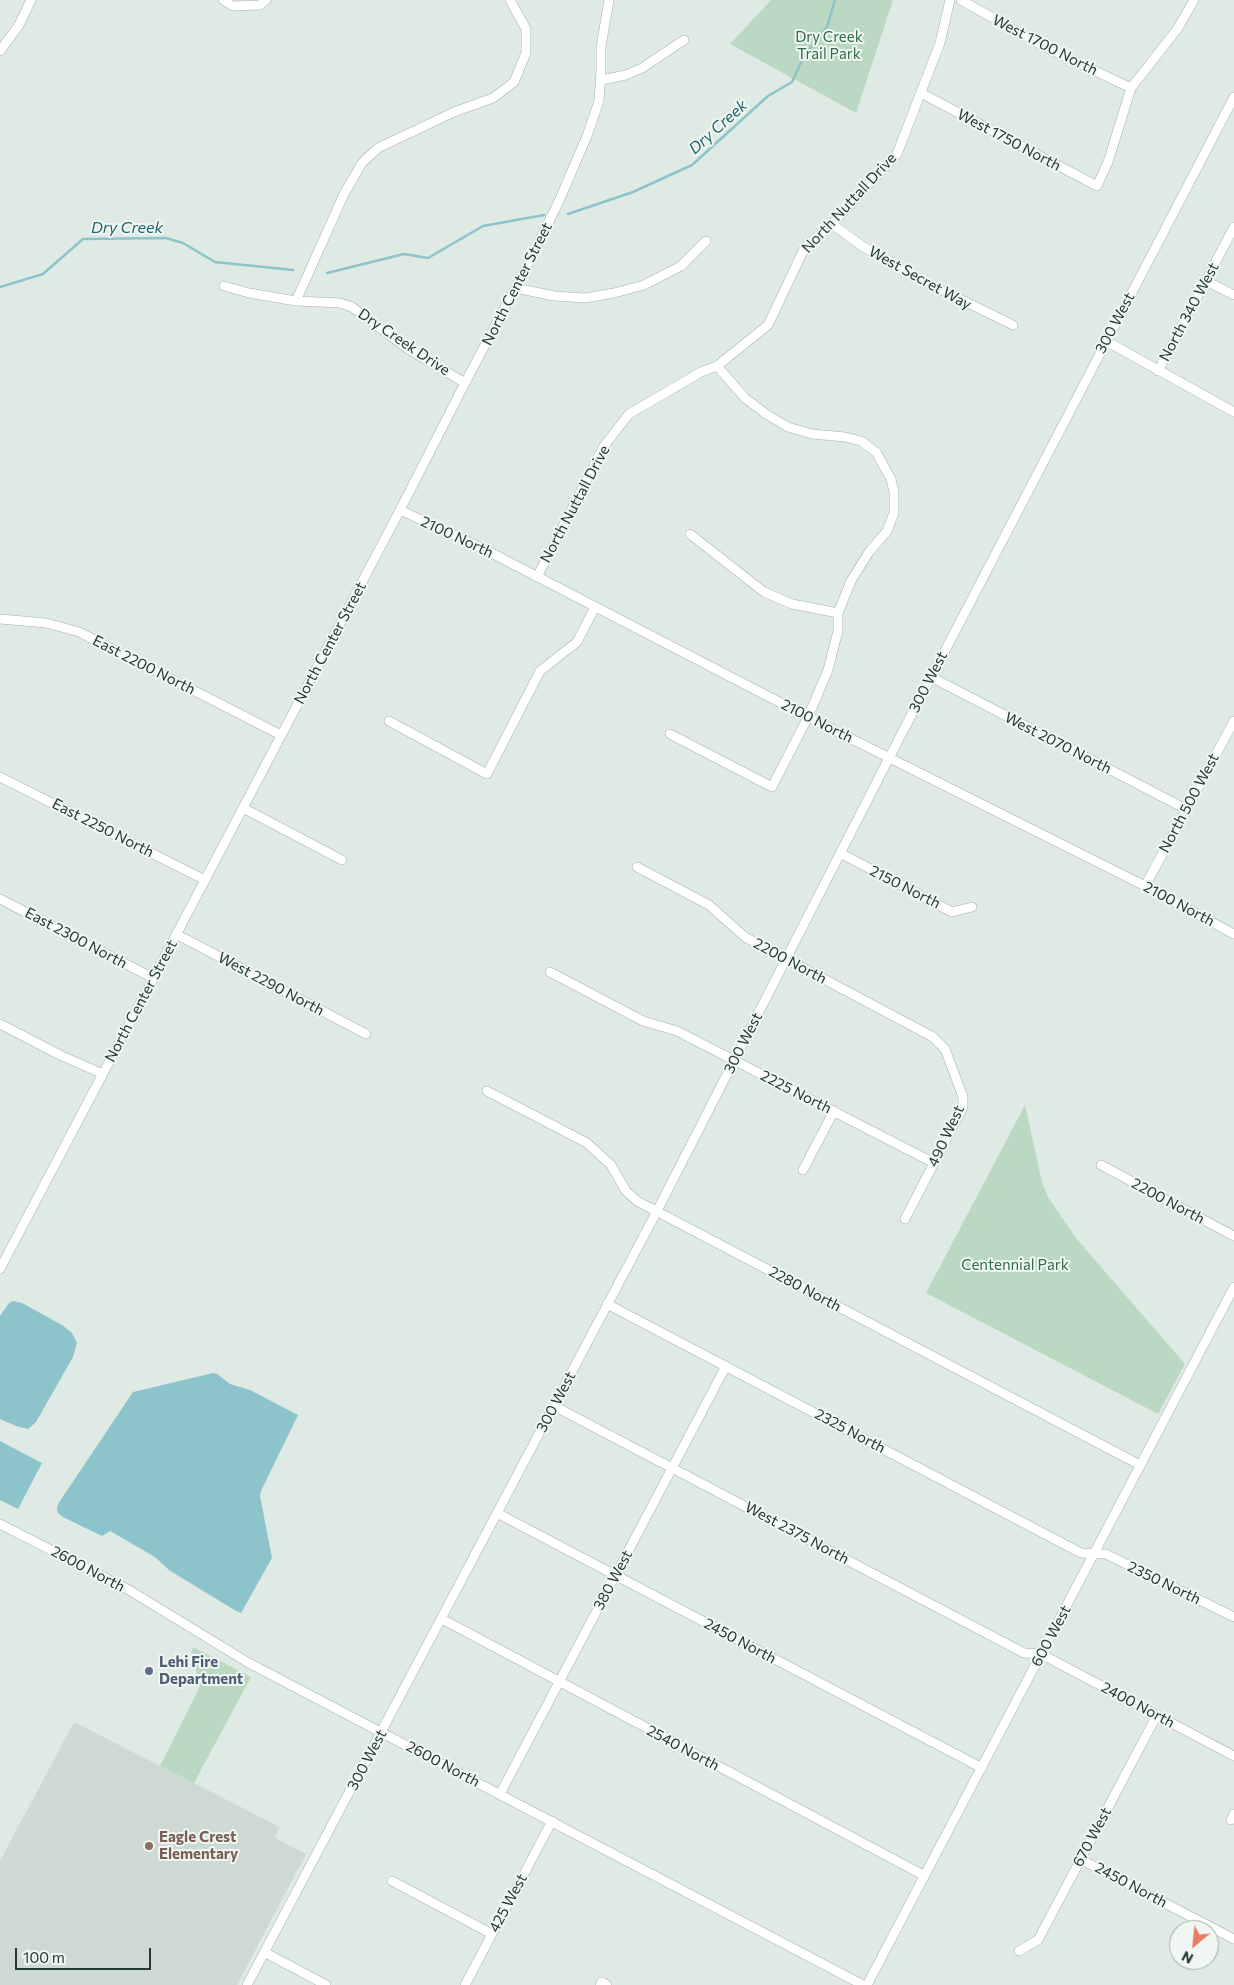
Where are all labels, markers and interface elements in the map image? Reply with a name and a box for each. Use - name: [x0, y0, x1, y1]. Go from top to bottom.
- street label: West 1700 North: [989, 11, 1101, 79]
- park label: Dry Creek Trail Park: [795, 28, 863, 63]
- water label: Dry Creek: [685, 96, 751, 158]
- street label: West 1750 North: [954, 105, 1064, 175]
- street label: North Nuttall Drive: [798, 149, 900, 257]
- water label: Dry Creek: [91, 218, 163, 238]
- street label: North Center Street: [478, 219, 556, 349]
- street label: West Secret Way: [866, 242, 974, 314]
- street label: North 340 West: [1155, 260, 1223, 364]
- street label: 300 West: [1092, 290, 1138, 356]
- street label: Dry Creek Drive: [355, 305, 453, 379]
- street label: North Nuttall Drive: [536, 442, 614, 566]
- street label: 2100 North: [418, 512, 496, 562]
- street label: North Center Street: [290, 579, 370, 707]
- street label: East 2200 North: [90, 631, 198, 699]
- street label: 300 West: [905, 648, 951, 716]
- street label: 2100 North: [778, 695, 856, 747]
- street label: West 2070 North: [1002, 708, 1114, 778]
- street label: North 500 West: [1155, 750, 1223, 856]
- street label: East 2250 North: [49, 795, 157, 861]
- street label: 2150 North: [867, 861, 943, 913]
- street label: 2100 North: [1140, 878, 1218, 930]
- street label: East 2300 North: [22, 904, 130, 972]
- street label: 2200 North: [750, 934, 830, 988]
- street label: North Center Street: [101, 937, 181, 1065]
- street label: West 2290 North: [215, 949, 327, 1019]
- street label: 300 West: [720, 1009, 766, 1077]
- street label: 2225 North: [757, 1066, 835, 1118]
- street label: 490 West: [924, 1102, 968, 1170]
- street label: 2200 North: [1128, 1174, 1208, 1228]
- park label: Centennial Park: [961, 1256, 1069, 1274]
- street label: 2280 North: [766, 1262, 844, 1316]
- street label: 300 West: [533, 1369, 579, 1435]
- street label: 2325 North: [811, 1405, 889, 1457]
- street label: West 2375 North: [742, 1498, 852, 1568]
- street label: 2600 North: [48, 1542, 128, 1596]
- street label: 380 West: [590, 1547, 636, 1613]
- street label: 2350 North: [1124, 1558, 1204, 1608]
- street label: 600 West: [1027, 1602, 1075, 1670]
- street label: 2450 North: [701, 1614, 779, 1668]
- place label: Lehi Fire Department: [159, 1653, 243, 1688]
- marker: Lehi Fire Department: [143, 1665, 155, 1677]
- street label: 2400 North: [1098, 1678, 1178, 1732]
- street label: 2540 North: [644, 1721, 722, 1775]
- street label: 300 West: [344, 1727, 390, 1793]
- street label: 2600 North: [403, 1737, 483, 1791]
- street label: 670 West: [1069, 1804, 1115, 1870]
- place label: Eagle Crest Elementary: [159, 1828, 238, 1863]
- marker: Eagle Crest Elementary: [143, 1840, 155, 1852]
- street label: 2450 North: [1092, 1858, 1170, 1912]
- street label: 425 West: [485, 1871, 531, 1935]
- north arrow: [1169, 1920, 1219, 1970]
- scale bar: [18, 1938, 154, 1970]
- text: 100 m: [23, 1948, 65, 1966]
- text: N: [1179, 1948, 1196, 1968]

